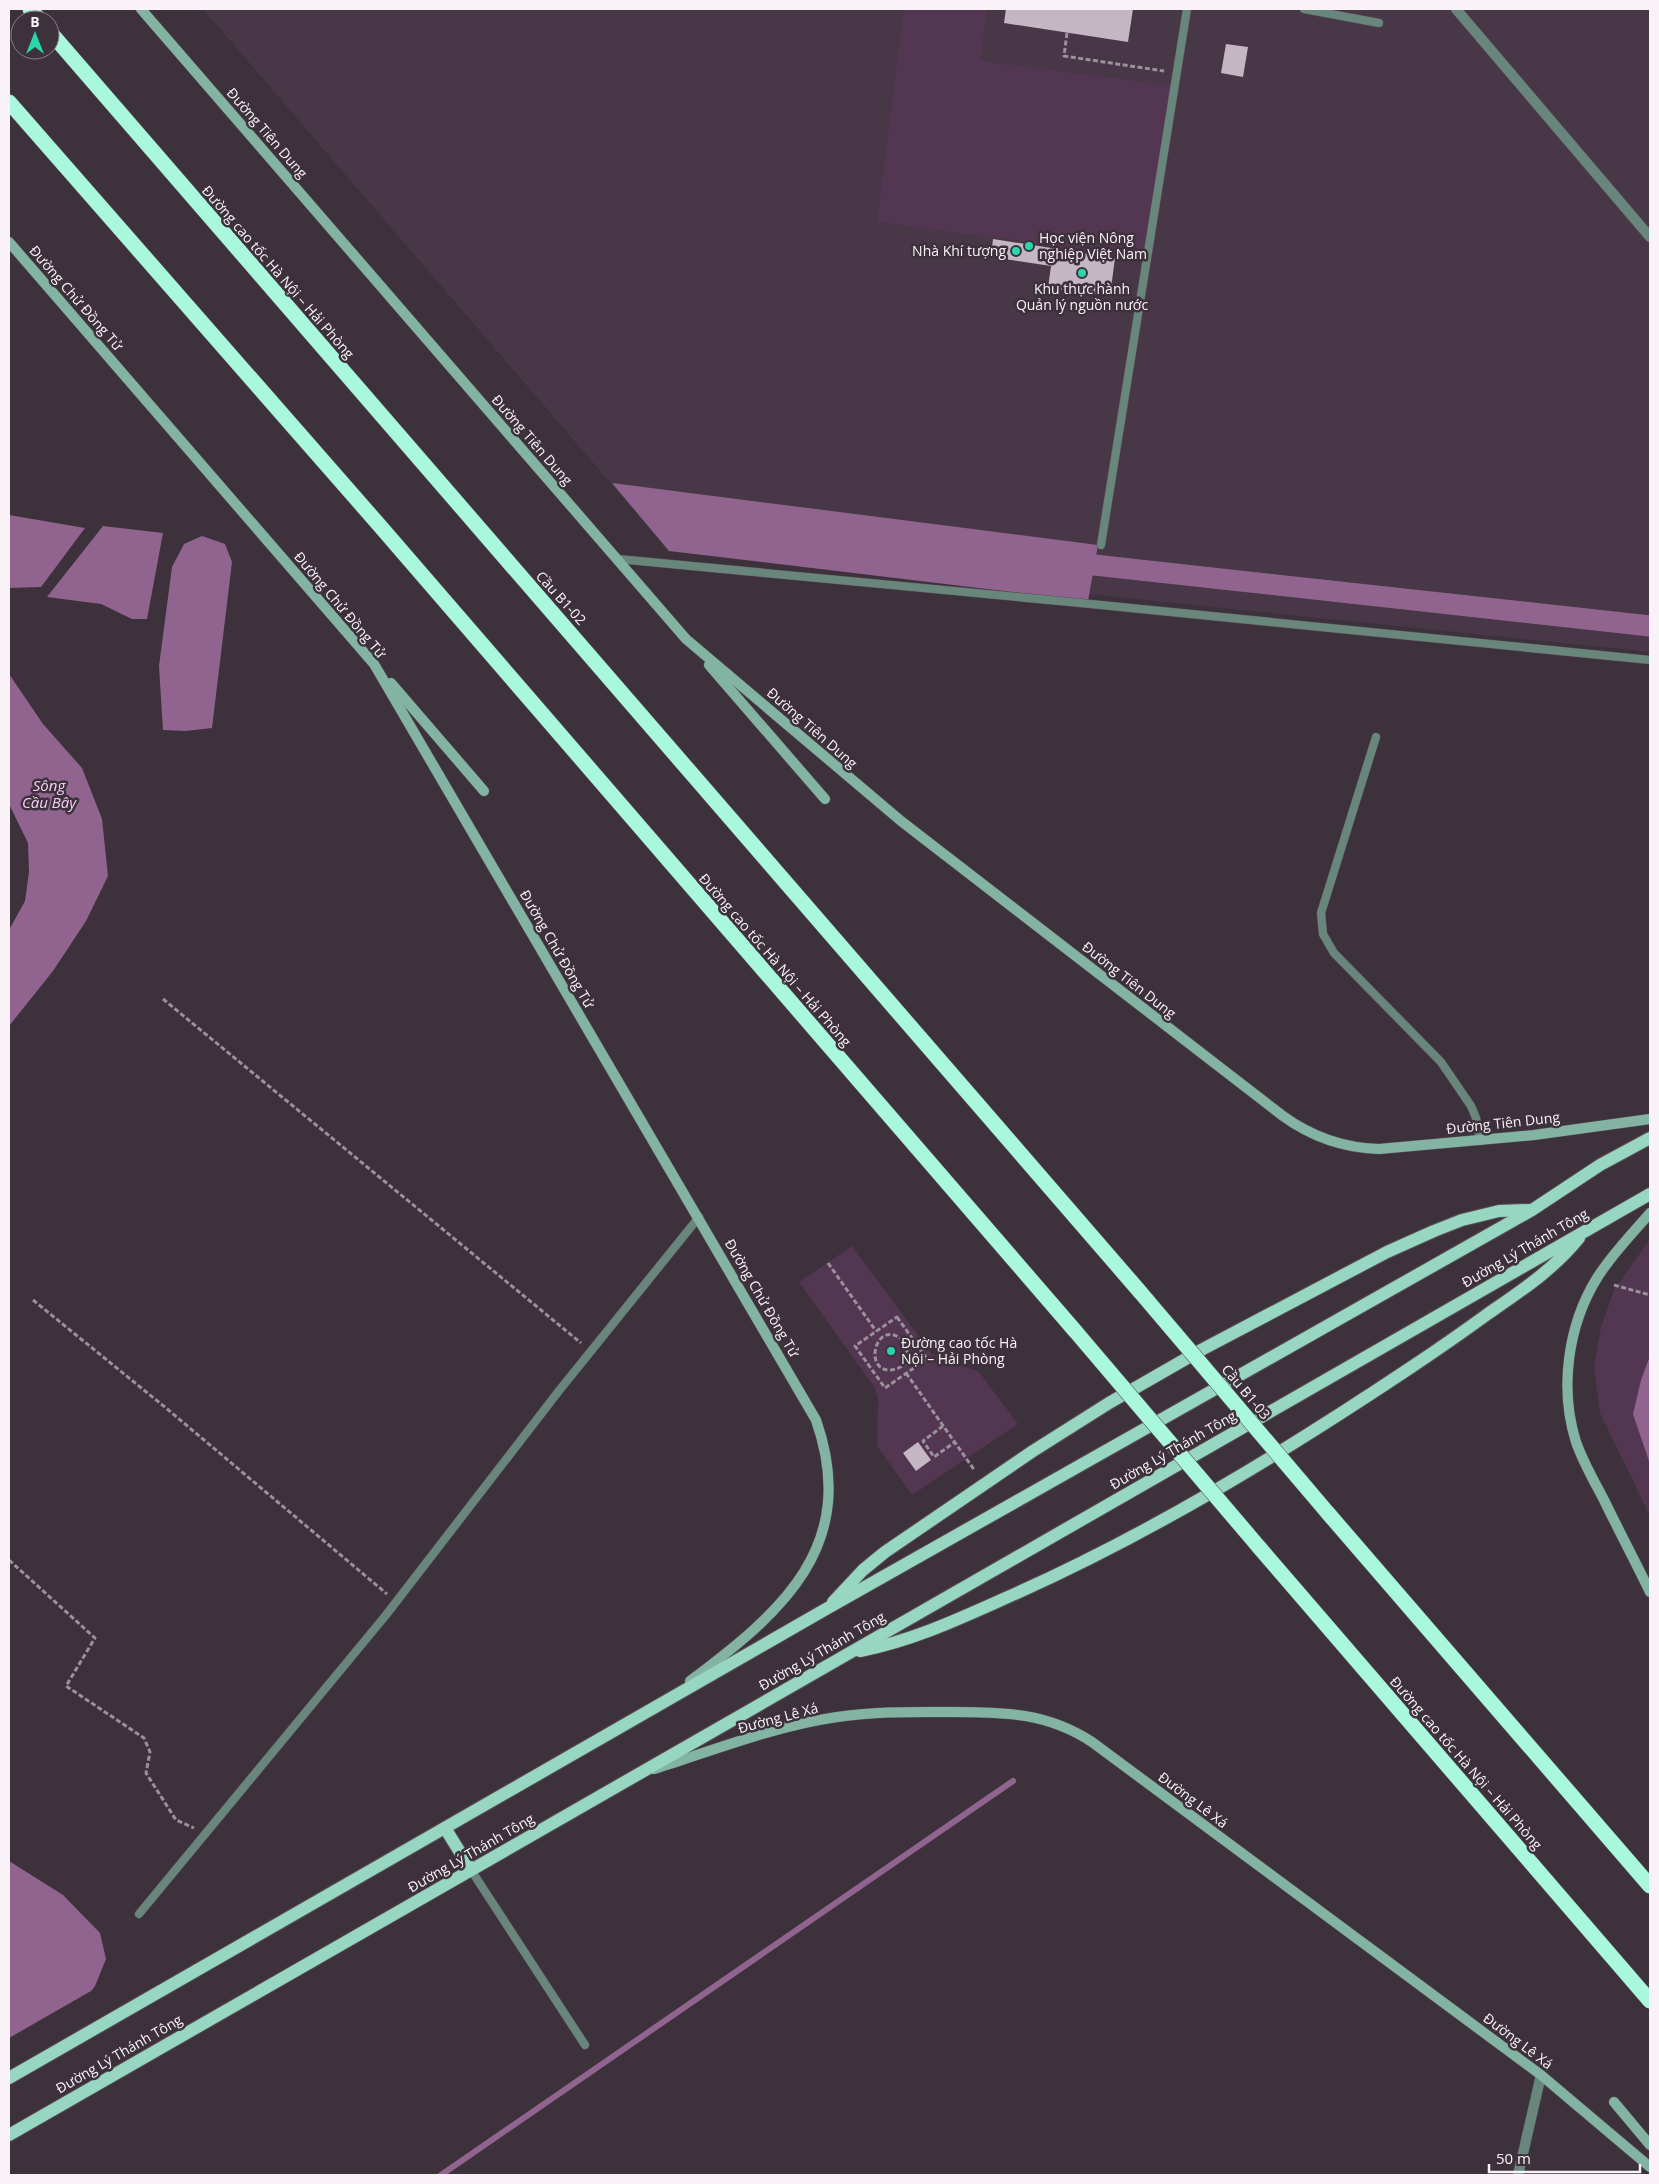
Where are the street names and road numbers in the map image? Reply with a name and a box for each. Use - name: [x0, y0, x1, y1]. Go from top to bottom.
- street label: Đường Tiên Dung: [223, 83, 312, 182]
- street label: Đường cao tốc Hà Nội – Hải Phòng: [198, 181, 359, 363]
- street label: Đường Chử Đồng Tử: [25, 241, 128, 355]
- street label: Đường Tiên Dung: [488, 390, 577, 489]
- street label: Đường Chử Đồng Tử: [290, 547, 391, 662]
- street label: Cầu B1-02: [532, 567, 591, 629]
- street label: Đường Tiên Dung: [763, 683, 862, 772]
- street label: Đường cao tốc Hà Nội – Hải Phòng: [695, 869, 856, 1051]
- street label: Đường Chử Đồng Tử: [516, 886, 599, 1012]
- street label: Đường Tiên Dung: [1079, 937, 1180, 1022]
- street label: Đường Tiên Dung: [1445, 1107, 1561, 1138]
- street label: Đường Lý Thánh Tông: [1458, 1203, 1592, 1292]
- street label: Đường Chử Đồng Tử: [721, 1235, 804, 1361]
- street label: Cầu B1-03: [1218, 1360, 1275, 1423]
- street label: Đường Lý Thánh Tông: [1106, 1405, 1240, 1494]
- street label: Đường Lý Thánh Tông: [755, 1606, 889, 1695]
- street label: Đường cao tốc Hà Nội – Hải Phòng: [1386, 1672, 1547, 1854]
- street label: Đường Lê Xá: [736, 1698, 820, 1737]
- street label: Đường Lê Xá: [1155, 1767, 1232, 1832]
- street label: Đường Lý Thánh Tông: [404, 1808, 538, 1897]
- street label: Đường Lê Xá: [1480, 2008, 1557, 2073]
- street label: Đường Lý Thánh Tông: [52, 2009, 186, 2098]

